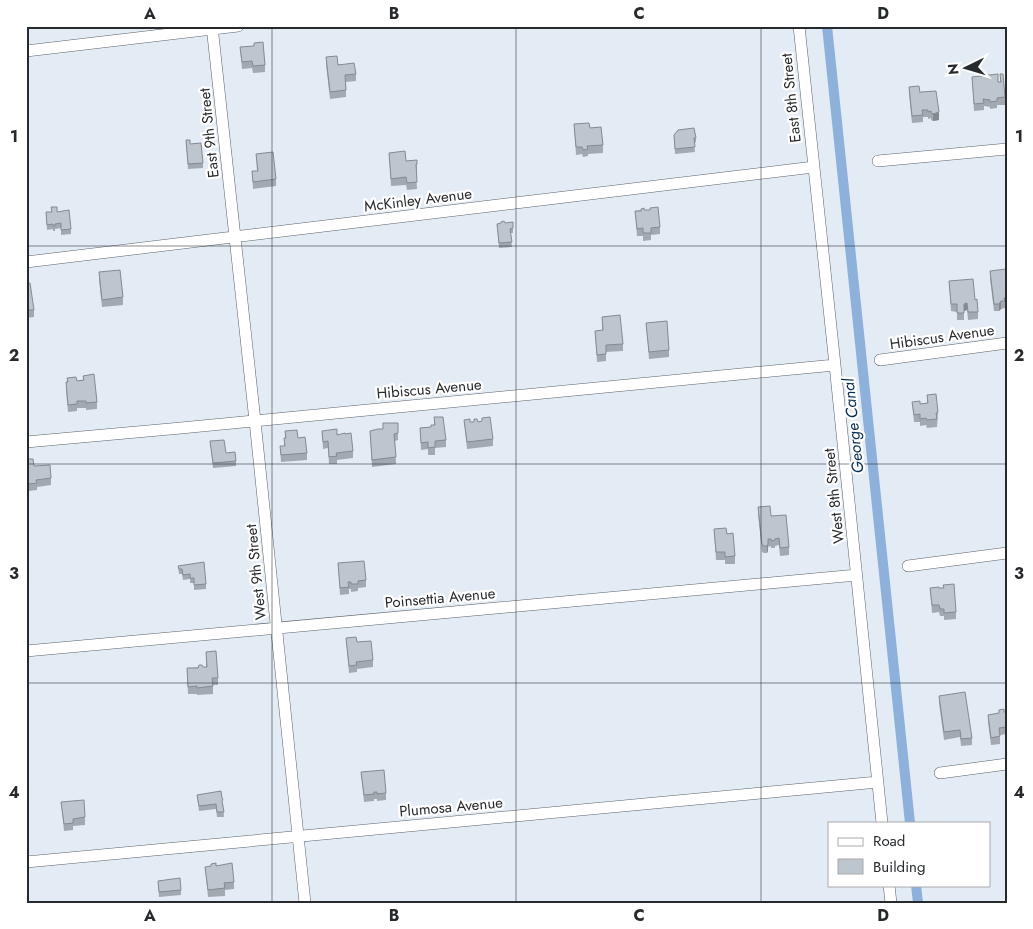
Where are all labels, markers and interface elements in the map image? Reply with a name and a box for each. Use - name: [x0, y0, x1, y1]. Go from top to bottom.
- text: A: [143, 2, 156, 25]
- text: B: [389, 2, 399, 25]
- text: C: [633, 2, 645, 25]
- text: D: [877, 2, 889, 25]
- north arrow: [940, 42, 990, 92]
- street label: East 8th Street: [775, 52, 807, 144]
- text: N: [943, 63, 963, 76]
- street label: East 9th Street: [193, 87, 225, 179]
- text: 1: [10, 125, 18, 148]
- text: 1: [1015, 125, 1023, 148]
- street label: McKinley Avenue: [363, 182, 473, 218]
- street label: Hibiscus Avenue: [888, 319, 996, 355]
- text: 2: [9, 344, 19, 367]
- text: 2: [1014, 344, 1024, 367]
- street label: Hibiscus Avenue: [376, 373, 483, 405]
- water label: George Canal: [836, 376, 869, 475]
- street label: West 8th Street: [818, 447, 850, 545]
- street label: West 9th Street: [240, 523, 272, 621]
- text: 3: [9, 562, 19, 585]
- text: 3: [1014, 562, 1024, 585]
- street label: Poinsettia Avenue: [384, 582, 497, 614]
- text: 4: [8, 781, 20, 804]
- text: 4: [1013, 781, 1025, 804]
- street label: Plumosa Avenue: [398, 791, 504, 822]
- legend: [828, 822, 990, 886]
- text: Road: [873, 830, 905, 852]
- text: Building: [873, 856, 925, 878]
- text: A: [143, 904, 156, 927]
- text: B: [389, 904, 399, 927]
- text: C: [633, 904, 645, 927]
- text: D: [877, 904, 889, 927]

